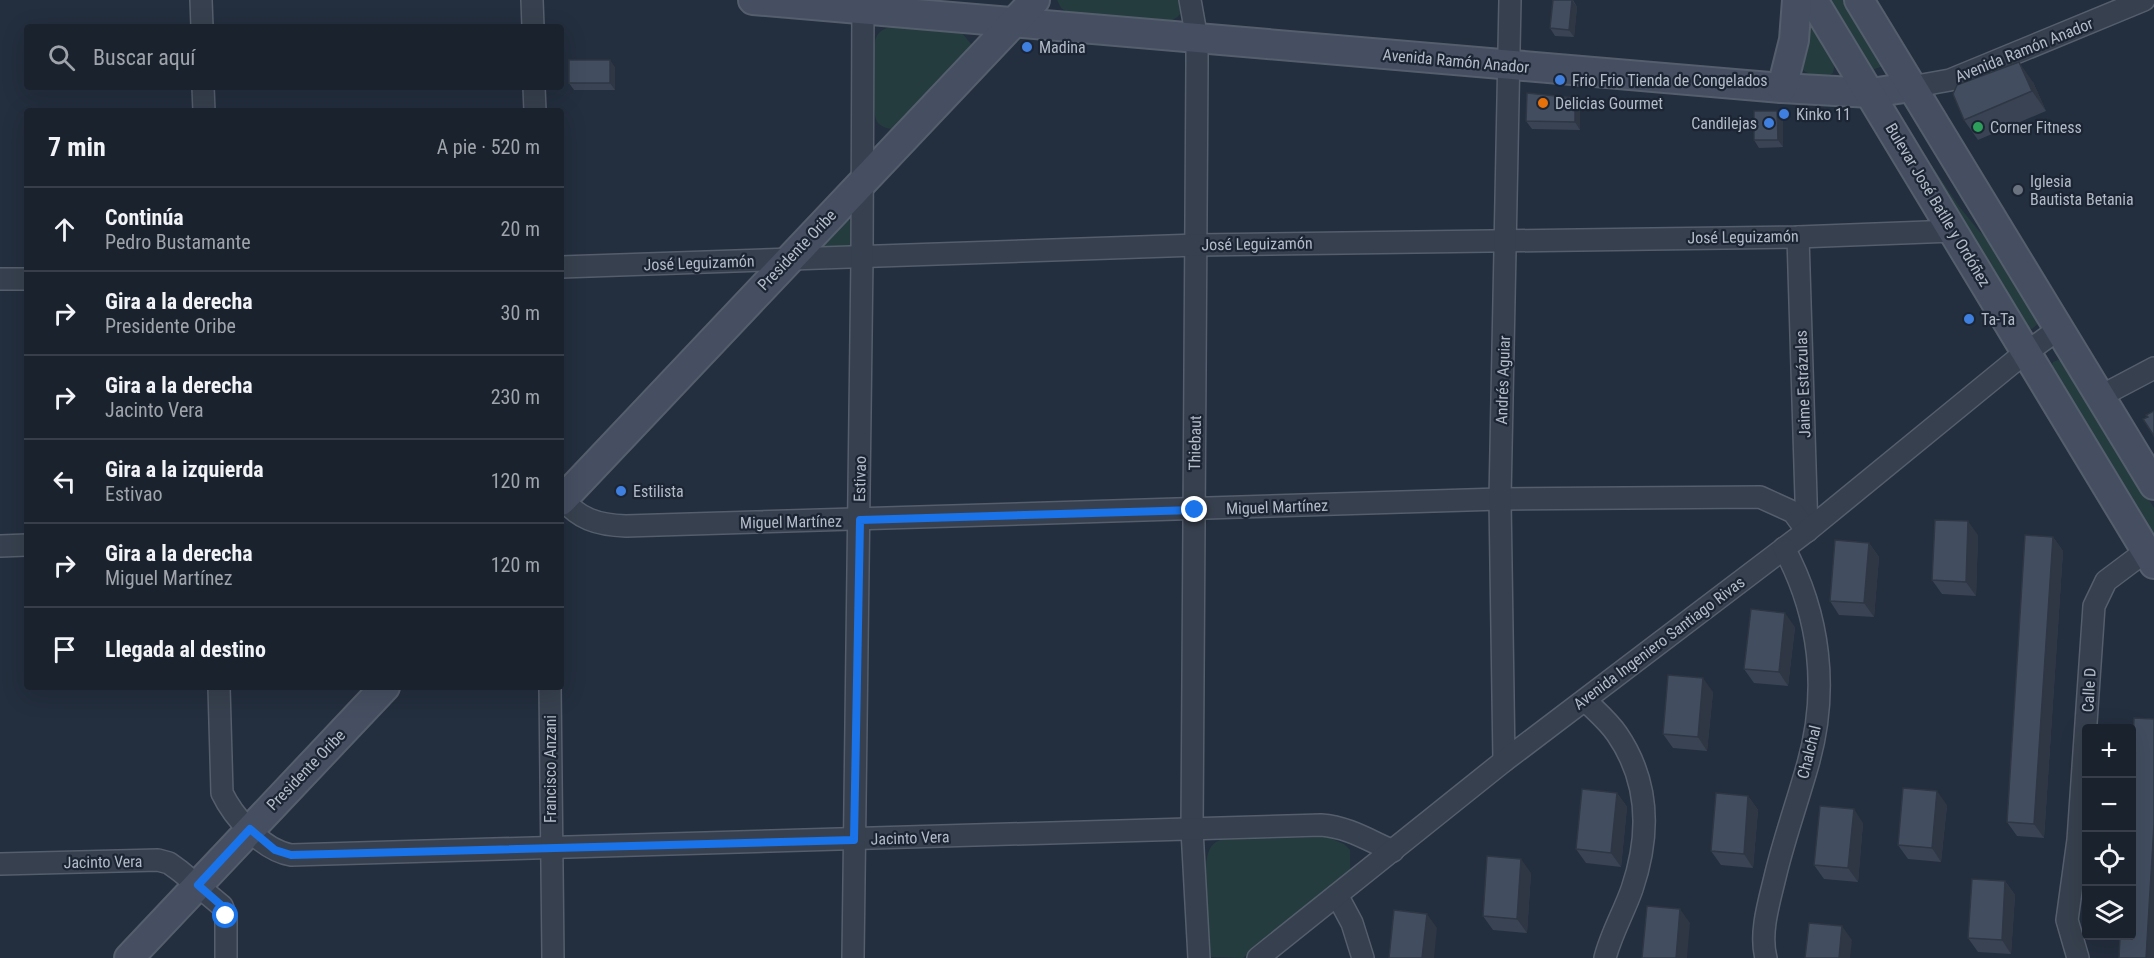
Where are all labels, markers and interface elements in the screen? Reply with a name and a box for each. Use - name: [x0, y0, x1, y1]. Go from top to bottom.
- street label: Avenida Ramón Anador: [1952, 14, 2096, 86]
- search box: [24, 24, 564, 90]
- place label: Madina: [1039, 38, 1086, 57]
- marker: Madina: [1020, 40, 1034, 54]
- icon: search: [45, 41, 78, 74]
- text: Buscar aquí: [93, 45, 196, 70]
- street label: Avenida Ramón Anador: [1382, 45, 1530, 77]
- place label: Frio Frio Tienda de Congelados: [1572, 71, 1768, 90]
- marker: Frio Frio Tienda de Congelados: [1553, 73, 1567, 87]
- place label: Delicias Gourmet: [1555, 94, 1663, 113]
- marker: Delicias Gourmet: [1536, 96, 1550, 110]
- place label: Kinko 11: [1796, 105, 1851, 124]
- marker: Kinko 11: [1777, 107, 1791, 121]
- place label: Candilejas: [1691, 114, 1757, 133]
- marker: Candilejas: [1762, 116, 1776, 130]
- place label: Corner Fitness: [1990, 118, 2082, 137]
- street label: Bulevar José Batlle y Ordóñez: [1882, 120, 1994, 290]
- marker: Corner Fitness: [1971, 120, 1985, 134]
- text: 7 min: [48, 132, 106, 162]
- text: A pie · 520 m: [437, 135, 540, 159]
- place label: Iglesia Bautista Betania: [2030, 172, 2134, 209]
- marker: Iglesia Bautista Betania: [2011, 183, 2025, 197]
- text: Continúa: [105, 205, 184, 230]
- street label: Presidente Oribe: [754, 206, 840, 294]
- icon: ahead: [48, 213, 81, 246]
- text: 20 m: [501, 217, 540, 241]
- street label: José Leguizamón: [1687, 227, 1799, 247]
- text: Pedro Bustamante: [105, 230, 251, 254]
- street label: José Leguizamón: [1201, 234, 1313, 254]
- street label: José Leguizamón: [643, 252, 755, 274]
- text: Gira a la derecha: [105, 289, 253, 314]
- icon: right: [48, 297, 81, 330]
- text: 30 m: [501, 301, 540, 325]
- place label: Ta-Ta: [1981, 310, 2015, 329]
- marker: Ta-Ta: [1962, 312, 1976, 326]
- text: Presidente Oribe: [105, 314, 236, 338]
- street label: Jaime Estrázulas: [1792, 330, 1814, 438]
- street label: Andrés Aguiar: [1492, 335, 1514, 425]
- text: Gira a la derecha: [105, 373, 253, 398]
- icon: right: [48, 381, 81, 414]
- text: 230 m: [491, 385, 540, 409]
- text: Jacinto Vera: [105, 398, 204, 422]
- street label: Thiebaut: [1185, 415, 1205, 471]
- street label: Estivao: [850, 456, 870, 502]
- text: Gira a la izquierda: [105, 457, 264, 482]
- icon: left: [48, 465, 81, 498]
- text: 120 m: [491, 469, 540, 493]
- text: Estivao: [105, 482, 163, 506]
- place label: Estilista: [633, 482, 684, 501]
- marker: Estilista: [614, 484, 628, 498]
- route end: [1181, 496, 1207, 522]
- street label: Miguel Martínez: [1226, 496, 1328, 518]
- street label: Miguel Martínez: [740, 512, 842, 532]
- text: Gira a la derecha: [105, 541, 253, 566]
- icon: right: [48, 549, 81, 582]
- text: 120 m: [491, 553, 540, 577]
- text: Miguel Martínez: [105, 566, 233, 590]
- street label: Avenida Ingeniero Santiago Rivas: [1570, 572, 1748, 714]
- icon: arrive: [48, 633, 81, 666]
- text: Llegada al destino: [105, 637, 266, 662]
- street label: Calle D: [2078, 667, 2100, 713]
- street label: Francisco Anzani: [541, 715, 560, 823]
- street label: Chalchal: [1793, 723, 1825, 781]
- map controls: [2082, 724, 2136, 940]
- button: +: [2082, 724, 2136, 778]
- street label: Presidente Oribe: [263, 726, 349, 814]
- button: −: [2082, 778, 2136, 832]
- street label: Jacinto Vera: [870, 827, 950, 849]
- button: locate: [2082, 832, 2136, 886]
- street label: Jacinto Vera: [63, 852, 143, 872]
- button: layers: [2082, 886, 2136, 940]
- route start: [212, 902, 238, 928]

